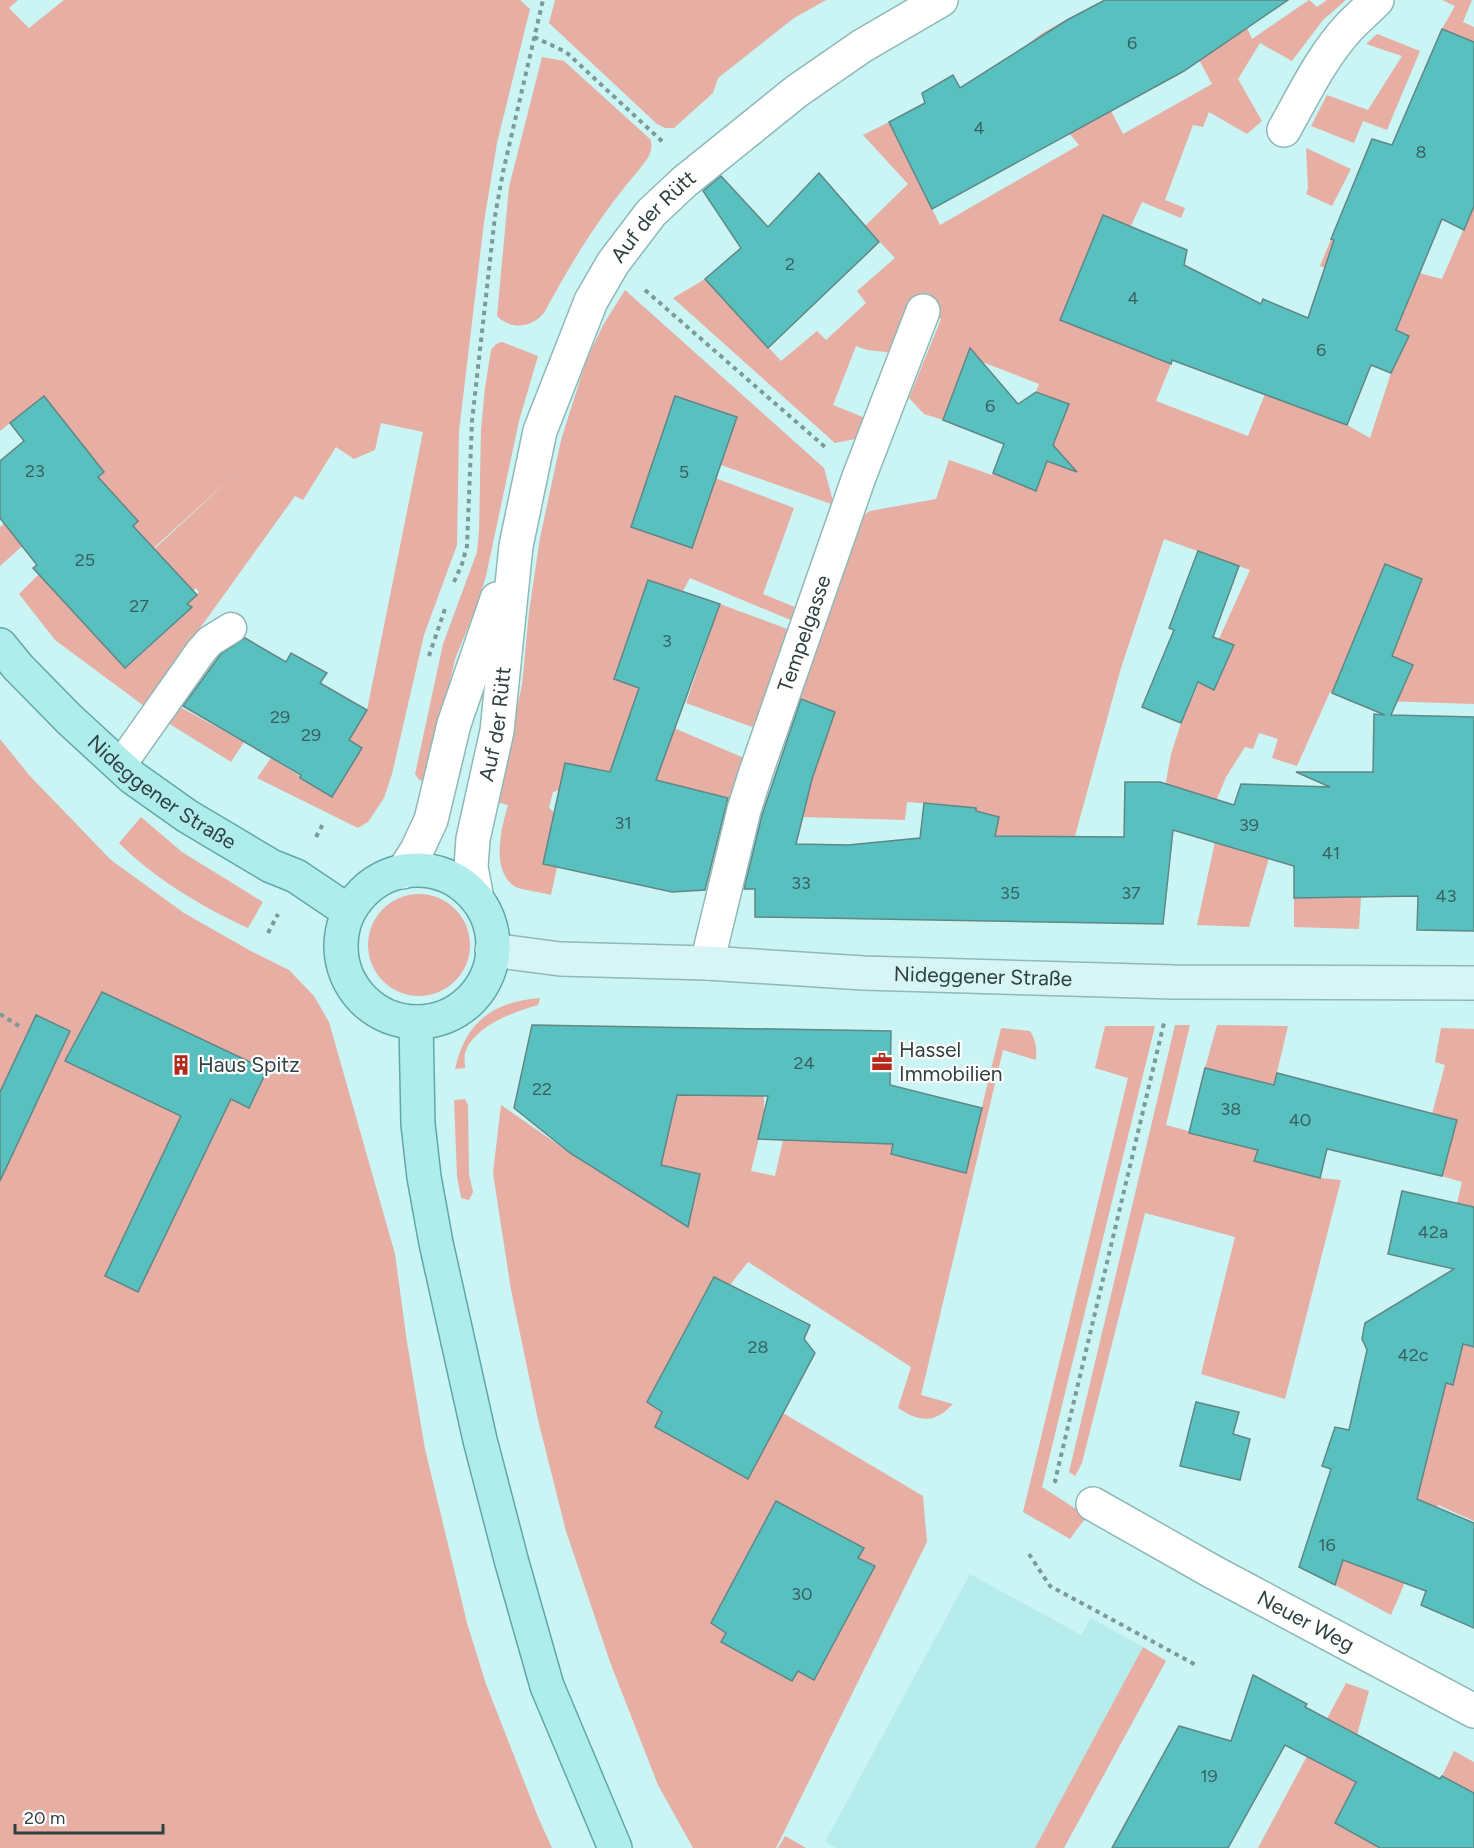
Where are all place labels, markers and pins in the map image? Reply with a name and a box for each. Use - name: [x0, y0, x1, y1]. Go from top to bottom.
- place label: Hassel Immobilien: [899, 1037, 1002, 1086]
- office icon: Hassel Immobilien: [870, 1050, 894, 1074]
- place label: Haus Spitz: [198, 1052, 300, 1077]
- building icon: Haus Spitz: [169, 1053, 193, 1077]

